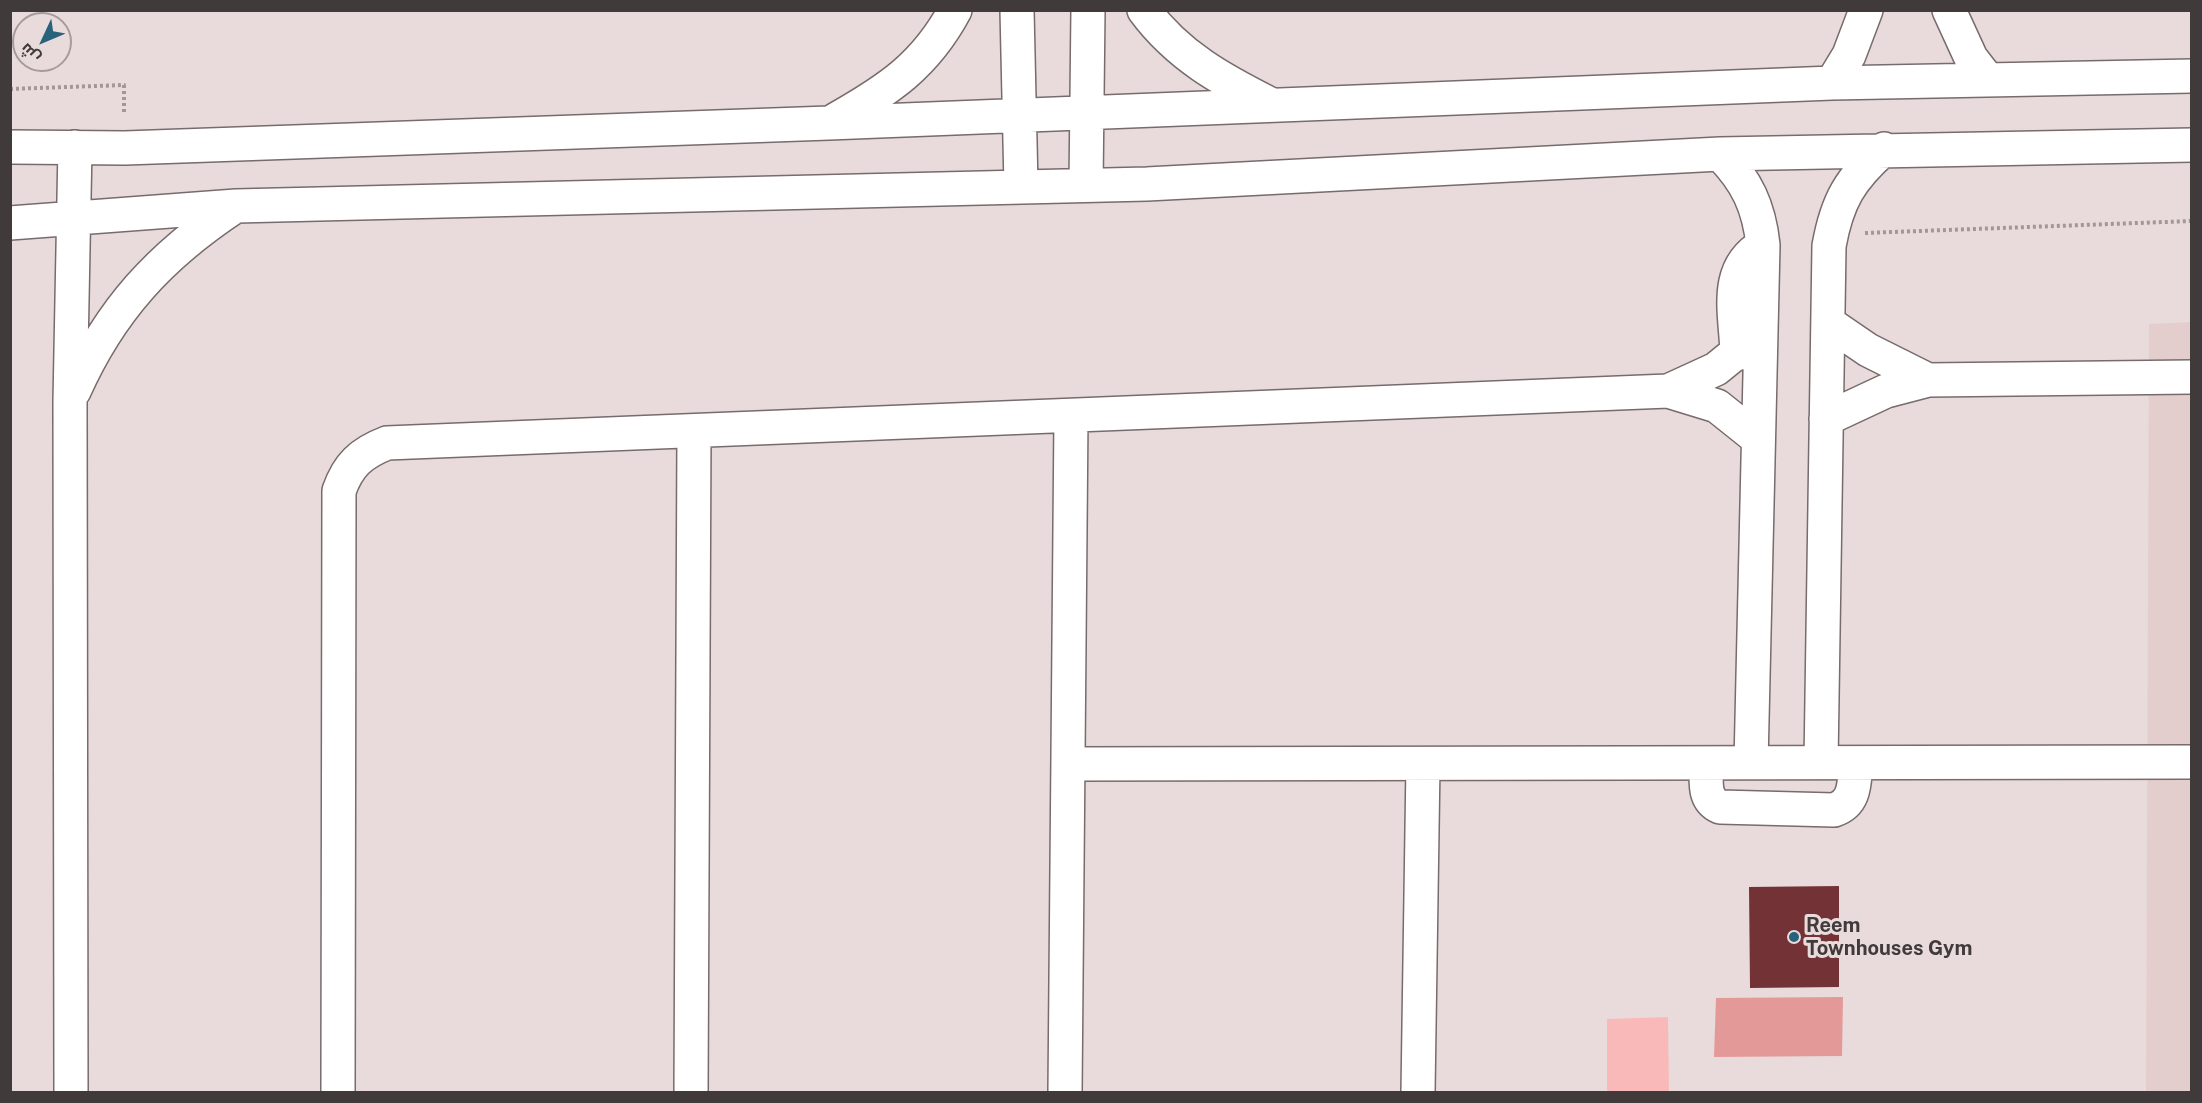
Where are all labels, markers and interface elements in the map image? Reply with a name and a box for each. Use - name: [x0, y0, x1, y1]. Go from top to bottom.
- north arrow: [12, 12, 72, 72]
- text: ش: [16, 39, 44, 67]
- place label: Reem Townhouses Gym: [1806, 914, 1972, 961]
- marker: Reem Townhouses Gym: [1787, 930, 1801, 944]

